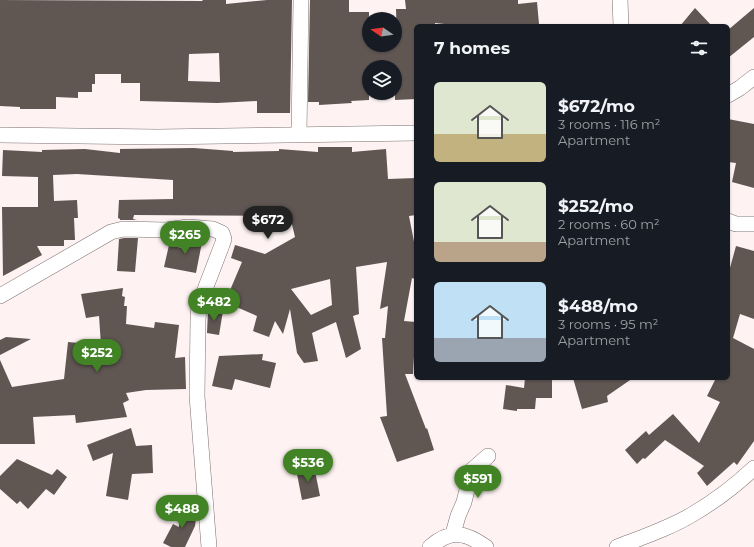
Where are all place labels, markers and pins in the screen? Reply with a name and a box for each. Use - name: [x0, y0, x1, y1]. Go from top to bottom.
- pin: $672: [244, 206, 292, 240]
- pin: $265: [161, 221, 209, 255]
- pin: $482: [190, 288, 238, 322]
- pin: $252: [73, 339, 121, 373]
- pin: $536: [284, 449, 332, 483]
- pin: $591: [454, 465, 502, 499]
- pin: $488: [158, 495, 206, 529]

